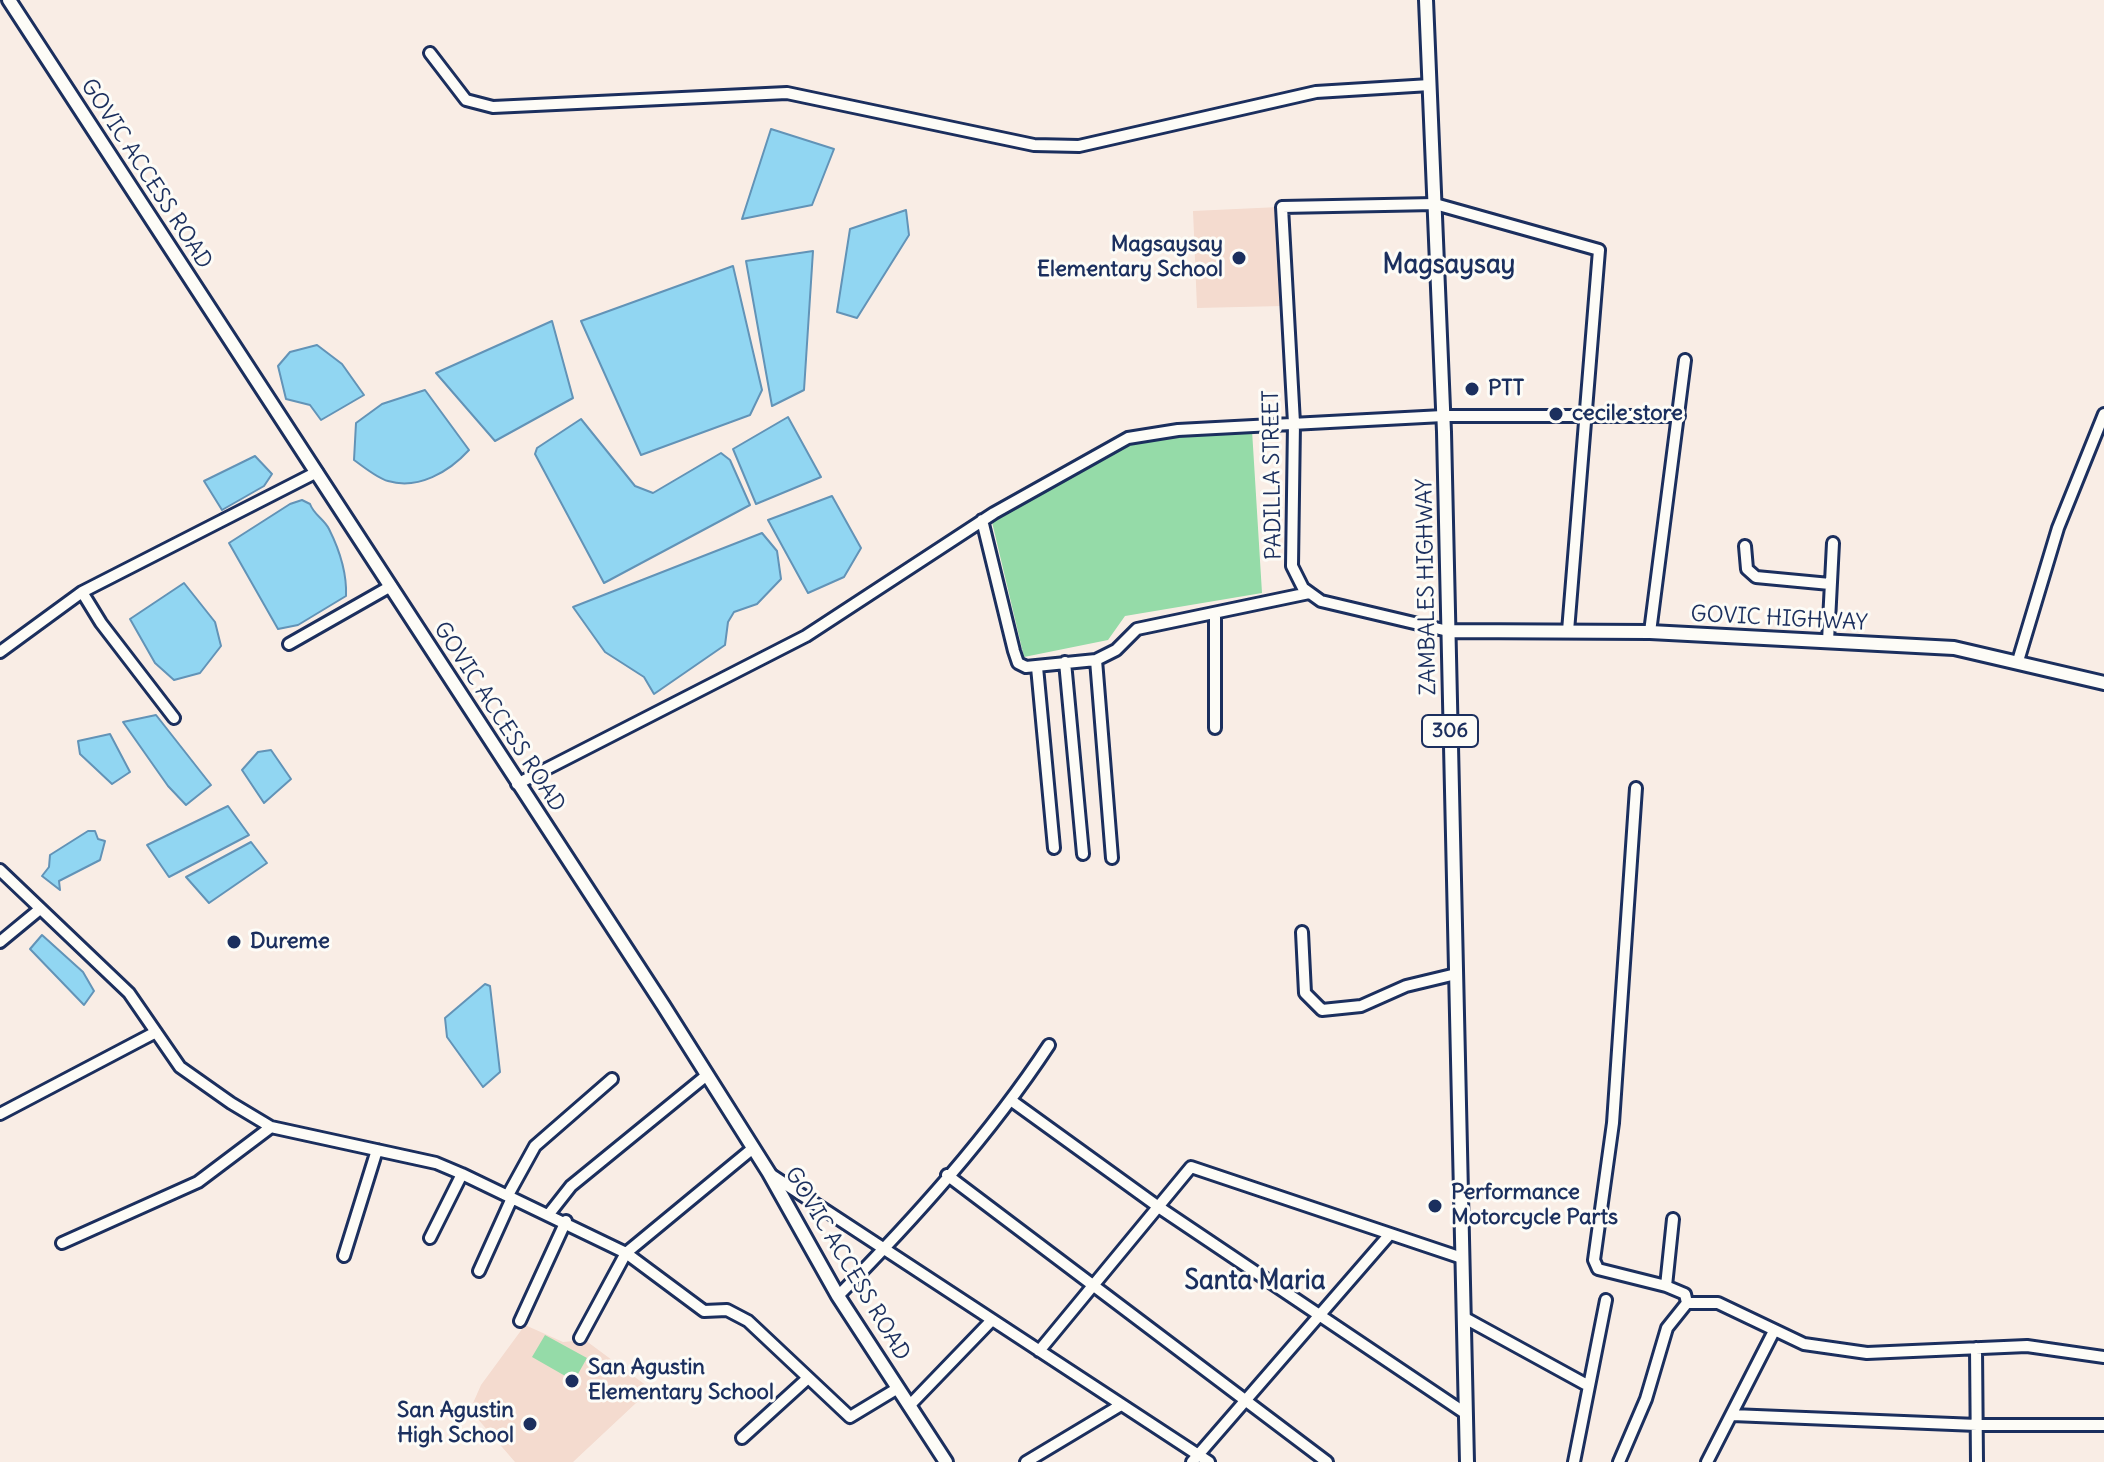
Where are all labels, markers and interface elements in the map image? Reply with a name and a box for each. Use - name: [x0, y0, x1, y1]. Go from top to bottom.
- street label: GOVIC ACCESS ROAD: [75, 74, 217, 274]
- place label: Magsaysay Elementary School: [1037, 232, 1223, 284]
- marker: Magsaysay Elementary School: [1230, 249, 1248, 267]
- district label: Magsaysay: [1383, 250, 1515, 282]
- place label: PTT: [1488, 376, 1524, 402]
- marker: PTT: [1463, 380, 1481, 398]
- street label: PADILLA STREET: [1258, 390, 1288, 560]
- place label: cecile store: [1572, 401, 1683, 427]
- marker: cecile store: [1547, 405, 1565, 423]
- street label: ZAMBALES HIGHWAY: [1412, 478, 1442, 696]
- street label: GOVIC HIGHWAY: [1690, 601, 1868, 637]
- street label: GOVIC ACCESS ROAD: [428, 617, 570, 817]
- road number: 306: [1422, 715, 1478, 747]
- place label: Dureme: [250, 929, 330, 955]
- marker: Dureme: [225, 933, 243, 951]
- street label: GOVIC ACCESS ROAD: [779, 1162, 915, 1366]
- place label: Performance Motorcycle Parts: [1451, 1180, 1618, 1232]
- marker: Performance Motorcycle Parts: [1426, 1197, 1444, 1215]
- district label: Santa Maria: [1185, 1266, 1325, 1298]
- place label: San Agustin Elementary School: [588, 1355, 774, 1406]
- marker: San Agustin Elementary School: [563, 1372, 581, 1390]
- place label: San Agustin High School: [397, 1398, 514, 1450]
- marker: San Agustin High School: [521, 1415, 539, 1433]

